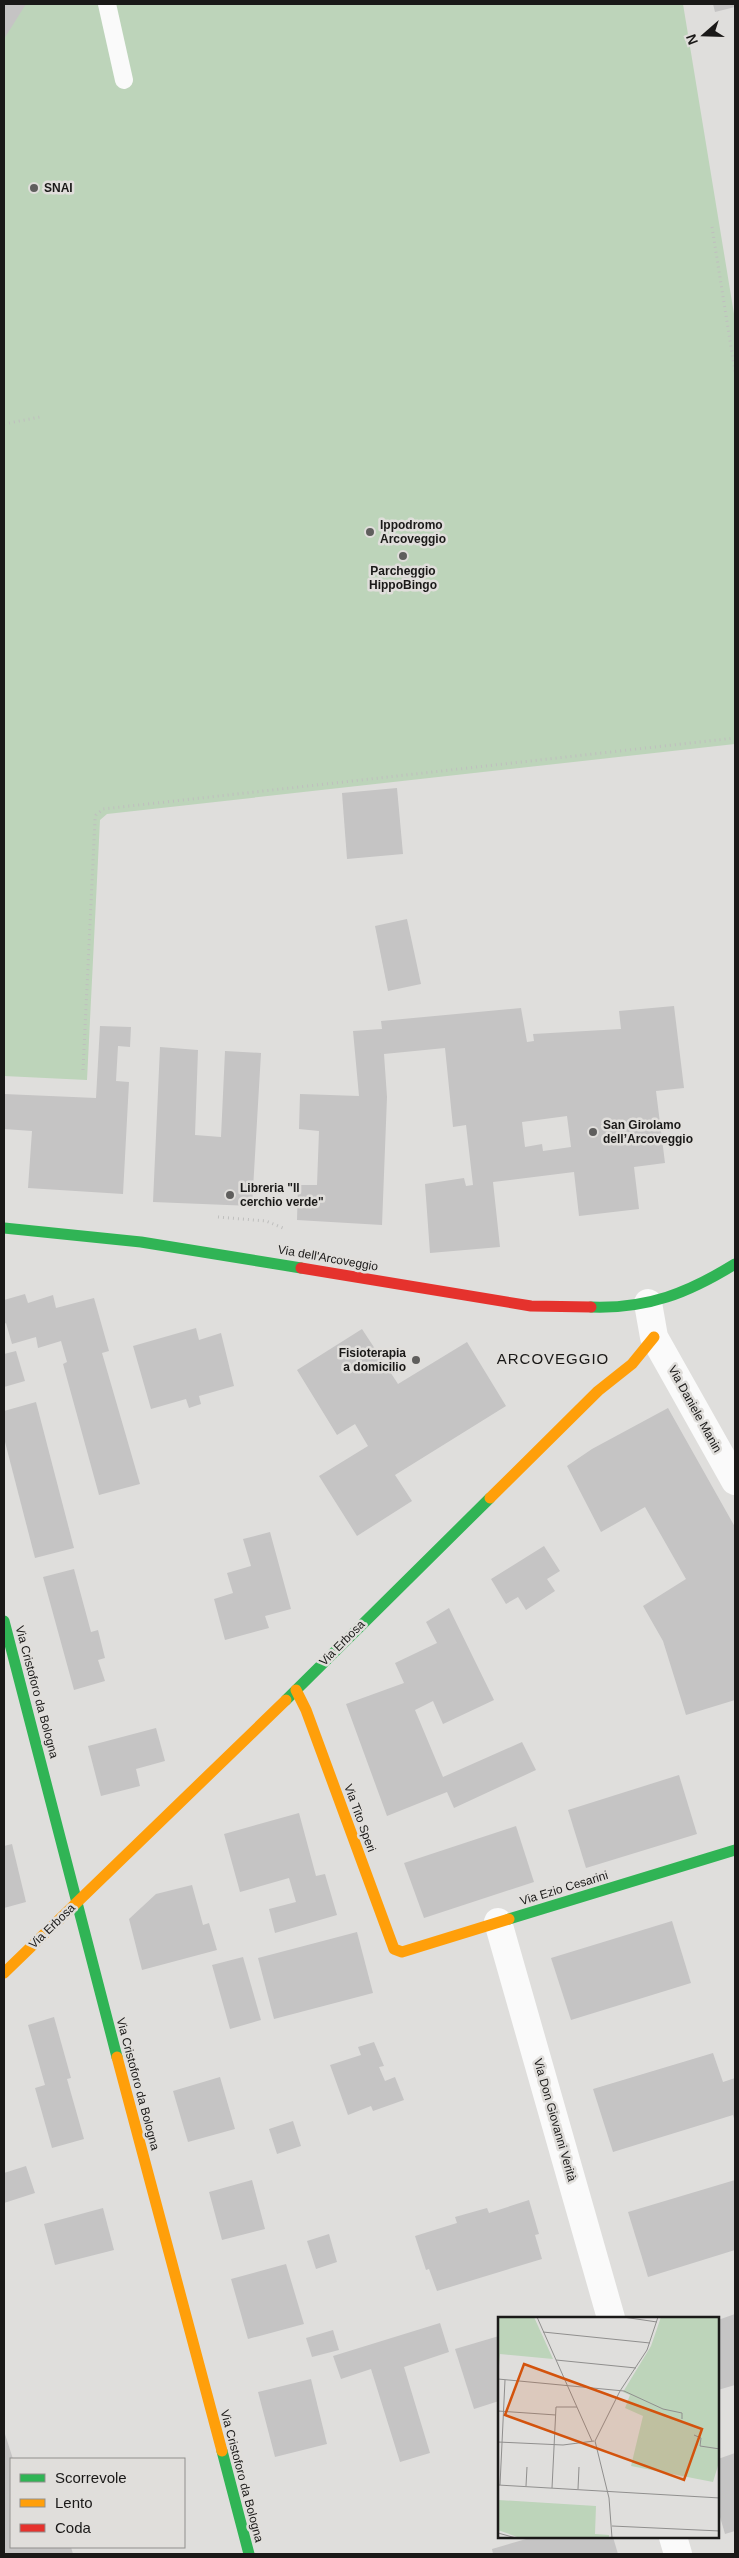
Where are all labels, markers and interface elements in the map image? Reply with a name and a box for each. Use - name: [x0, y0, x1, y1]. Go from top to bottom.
- north arrow: [679, 10, 729, 60]
- text: N: [683, 32, 701, 47]
- place label: SNAI: [44, 181, 73, 195]
- marker: SNAI: [28, 182, 40, 194]
- place label: Ippodromo Arcoveggio: [380, 518, 446, 546]
- marker: Ippodromo Arcoveggio: [364, 526, 376, 538]
- marker: Parcheggio HippoBingo: [397, 550, 409, 562]
- place label: Parcheggio HippoBingo: [369, 564, 437, 592]
- place label: San Girolamo dell’Arcoveggio: [603, 1118, 693, 1146]
- marker: San Girolamo dell’Arcoveggio: [587, 1126, 599, 1138]
- place label: Libreria "Il cerchio verde": [240, 1181, 324, 1209]
- marker: Libreria "Il cerchio verde": [224, 1189, 236, 1201]
- street label: Via dell'Arcoveggio: [277, 1242, 379, 1274]
- place label: Fisioterapia a domicilio: [339, 1346, 406, 1374]
- district label: ARCOVEGGIO: [497, 1350, 609, 1367]
- marker: Fisioterapia a domicilio: [410, 1354, 422, 1366]
- street label: Via Daniele Manin: [665, 1363, 725, 1455]
- street label: Via Erbosa: [316, 1617, 368, 1669]
- street label: Via Cristoforo da Bologna: [13, 1624, 62, 1760]
- street label: Via Tito Speri: [341, 1782, 379, 1854]
- street label: Via Ezio Cesarini: [518, 1868, 610, 1908]
- street label: Via Erbosa: [26, 1900, 78, 1951]
- street label: Via Cristoforo da Bologna: [114, 2016, 163, 2152]
- street label: Via Don Giovanni Verità: [531, 2057, 579, 2183]
- inset map: [498, 2317, 719, 2538]
- street label: Via Cristoforo da Bologna: [218, 2408, 267, 2544]
- legend: [10, 2458, 185, 2548]
- text: Scorrevole: [55, 2469, 127, 2486]
- text: Lento: [55, 2494, 93, 2511]
- text: Coda: [55, 2519, 92, 2536]

